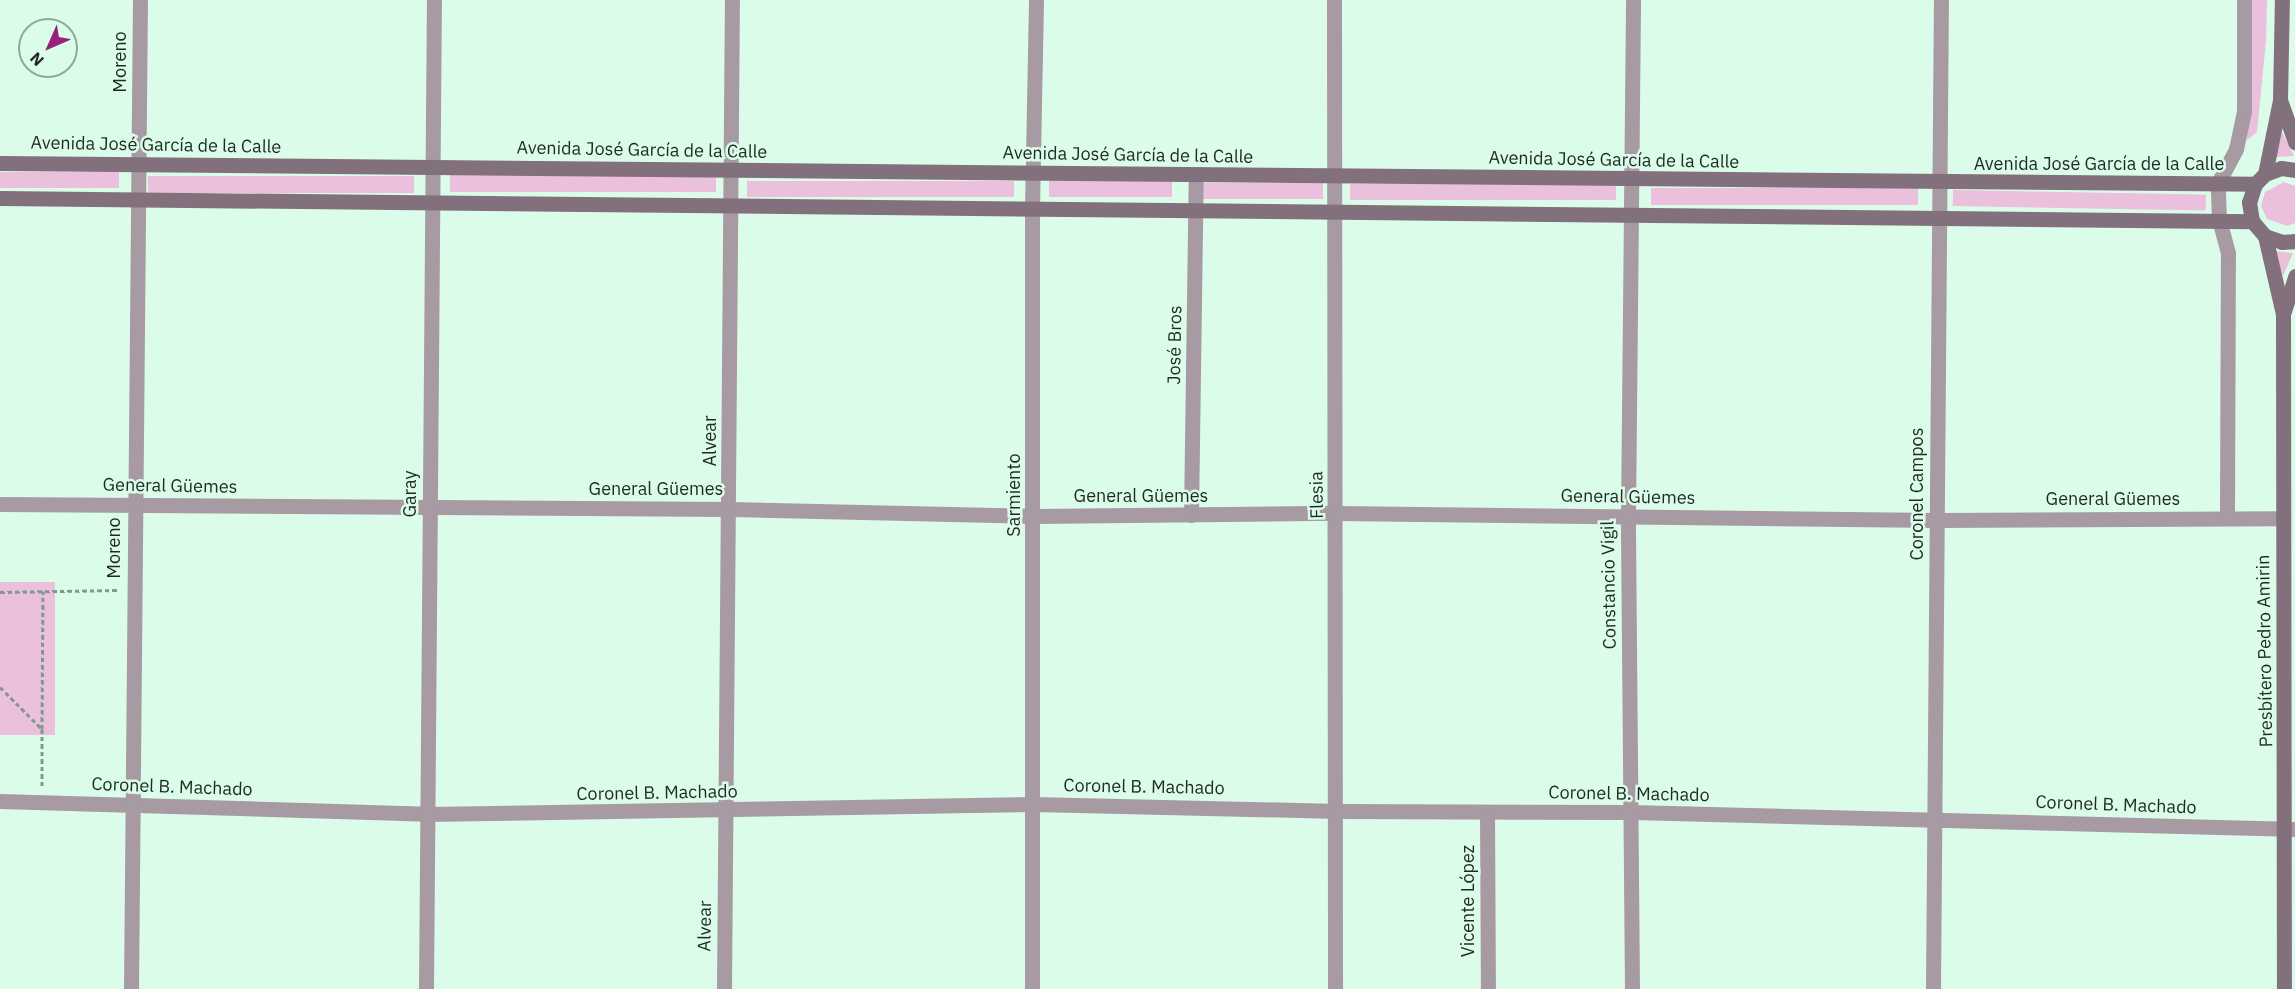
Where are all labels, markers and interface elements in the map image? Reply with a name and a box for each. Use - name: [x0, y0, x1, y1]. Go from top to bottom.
- north arrow: [18, 18, 78, 78]
- street label: Moreno: [109, 31, 131, 93]
- text: N: [26, 48, 48, 70]
- street label: Avenida José García de la Calle: [30, 132, 282, 158]
- street label: Avenida José García de la Calle: [516, 137, 768, 163]
- street label: Avenida José García de la Calle: [1002, 142, 1254, 168]
- street label: Avenida José García de la Calle: [1488, 147, 1740, 173]
- street label: Avenida José García de la Calle: [1974, 153, 2224, 175]
- street label: José Bros: [1164, 305, 1186, 385]
- street label: Alvear: [699, 415, 721, 467]
- street label: Coronel Campos: [1906, 428, 1928, 560]
- street label: Sarmiento: [1003, 453, 1025, 537]
- street label: Garay: [399, 470, 421, 518]
- street label: Flesia: [1306, 471, 1328, 519]
- street label: General Güemes: [102, 474, 238, 498]
- street label: General Güemes: [589, 478, 723, 500]
- street label: General Güemes: [1074, 485, 1208, 507]
- street label: General Güemes: [1560, 485, 1696, 509]
- street label: General Güemes: [2046, 488, 2180, 510]
- street label: Moreno: [103, 517, 125, 579]
- street label: Constancio Vigil: [1597, 521, 1621, 649]
- street label: Presbítero Pedro Amirin: [2253, 555, 2277, 747]
- street label: Coronel B. Machado: [91, 773, 253, 801]
- street label: Coronel B. Machado: [1063, 775, 1225, 799]
- street label: Coronel B. Machado: [576, 781, 738, 805]
- street label: Coronel B. Machado: [1548, 782, 1710, 806]
- street label: Coronel B. Machado: [2035, 791, 2197, 819]
- street label: Vicente López: [1457, 845, 1479, 957]
- street label: Alvear: [694, 900, 716, 952]

